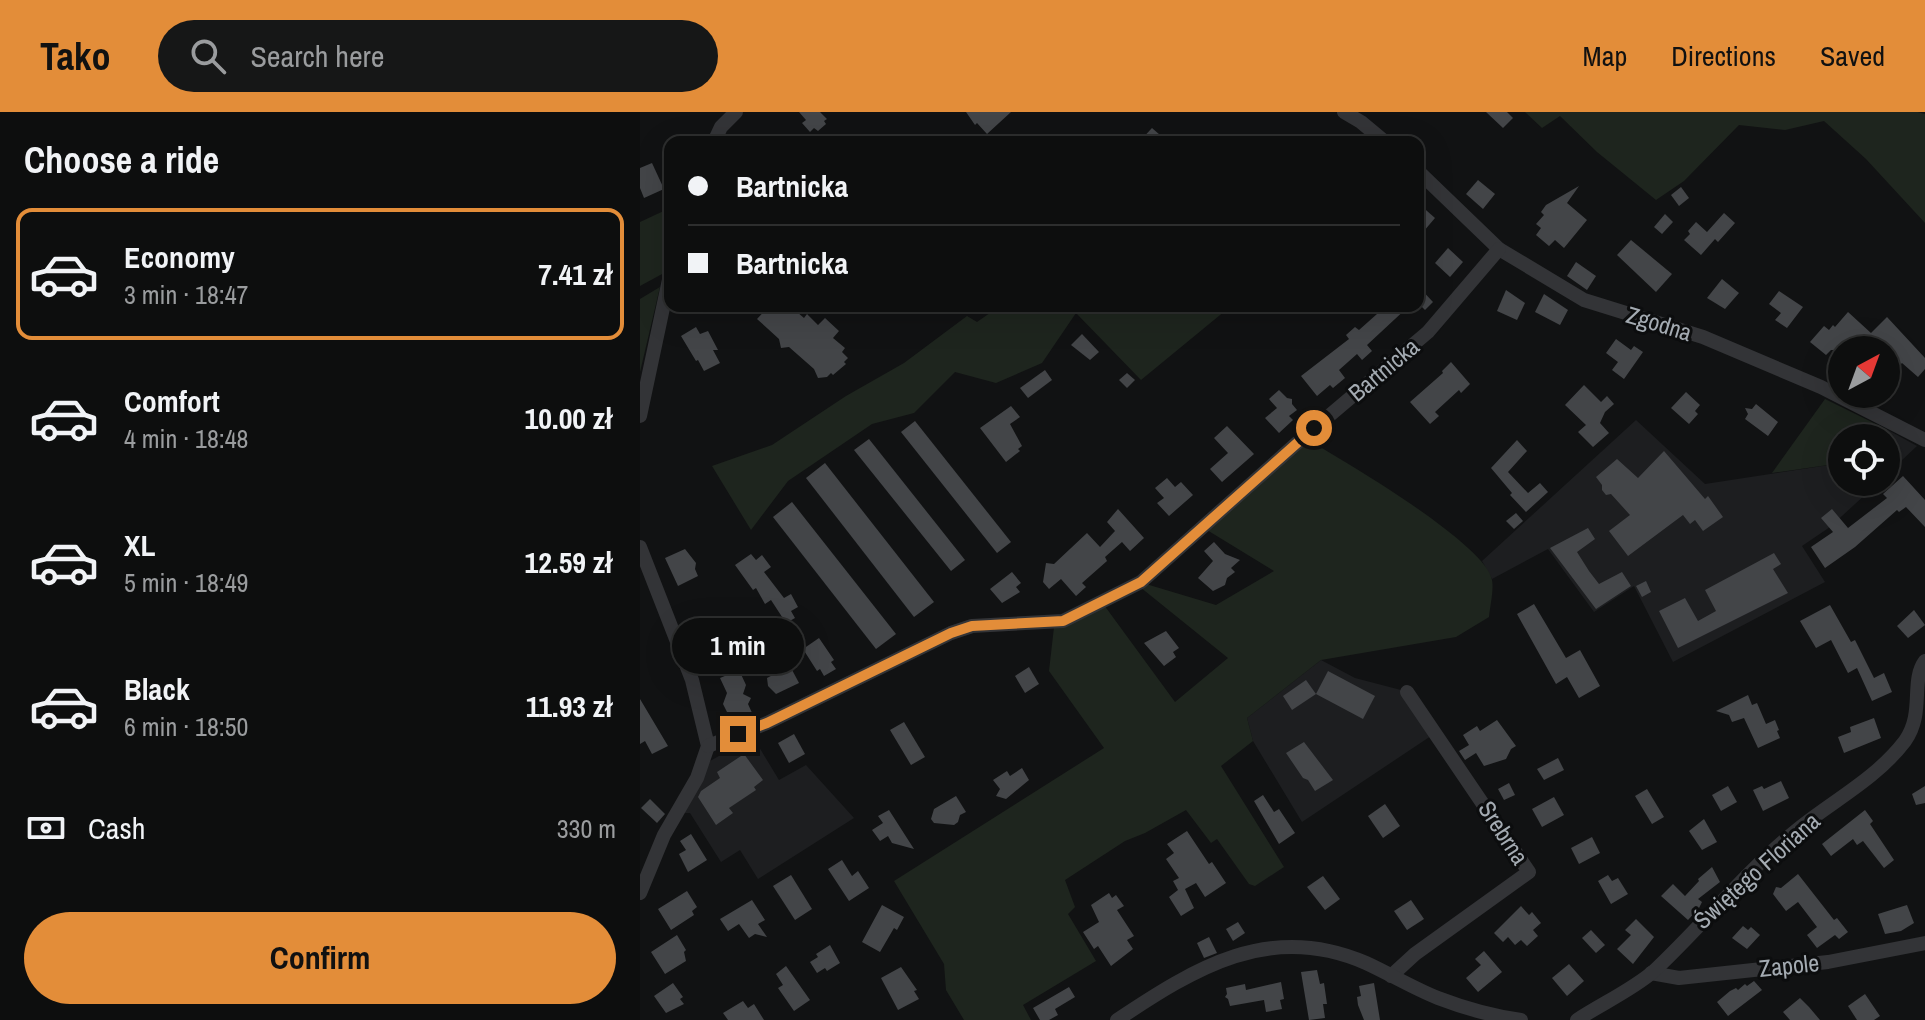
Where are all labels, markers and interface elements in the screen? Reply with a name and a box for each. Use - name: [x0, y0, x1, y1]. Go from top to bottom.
- search box: [158, 20, 718, 92]
- text: Tako: [40, 31, 110, 82]
- icon: search: [186, 34, 230, 78]
- text: Search here: [250, 36, 384, 76]
- text: Map: [1583, 37, 1627, 75]
- text: Directions: [1671, 37, 1776, 75]
- text: Saved: [1820, 37, 1885, 75]
- text: Choose a ride: [24, 136, 219, 184]
- text: Bartnicka: [736, 166, 848, 206]
- text: Economy: [124, 237, 235, 277]
- icon: car: [28, 238, 100, 310]
- text: Bartnicka: [736, 243, 848, 283]
- text: 7.41 zł: [538, 254, 612, 294]
- text: 3 min · 18:47: [124, 277, 248, 312]
- street label: Zgodna: [1623, 298, 1696, 348]
- street label: Bartnicka: [1341, 330, 1426, 408]
- north arrow: [1828, 336, 1900, 408]
- map controls: [1828, 336, 1900, 496]
- text: Comfort: [124, 381, 220, 421]
- icon: car: [28, 382, 100, 454]
- text: 10.00 zł: [524, 398, 612, 438]
- route start: [1296, 410, 1332, 446]
- text: 4 min · 18:48: [124, 421, 248, 456]
- button: locate: [1828, 424, 1900, 496]
- text: XL: [124, 525, 155, 565]
- icon: car: [28, 526, 100, 598]
- text: 12.59 zł: [524, 542, 612, 582]
- text: 5 min · 18:49: [124, 565, 248, 600]
- callout: 1 min: [672, 618, 804, 674]
- text: 1 min: [710, 628, 766, 663]
- text: Black: [124, 669, 190, 709]
- icon: car: [28, 670, 100, 742]
- text: 11.93 zł: [526, 686, 612, 726]
- text: 6 min · 18:50: [124, 709, 248, 744]
- route end: [720, 716, 756, 752]
- street label: Srebrna: [1471, 794, 1536, 871]
- street label: Świętego Floriana: [1686, 805, 1826, 936]
- icon: cash: [24, 806, 68, 850]
- text: Cash: [88, 808, 145, 848]
- text: 330 m: [557, 811, 616, 846]
- button: Confirm: [24, 912, 616, 1004]
- street label: Zapole: [1757, 946, 1820, 984]

